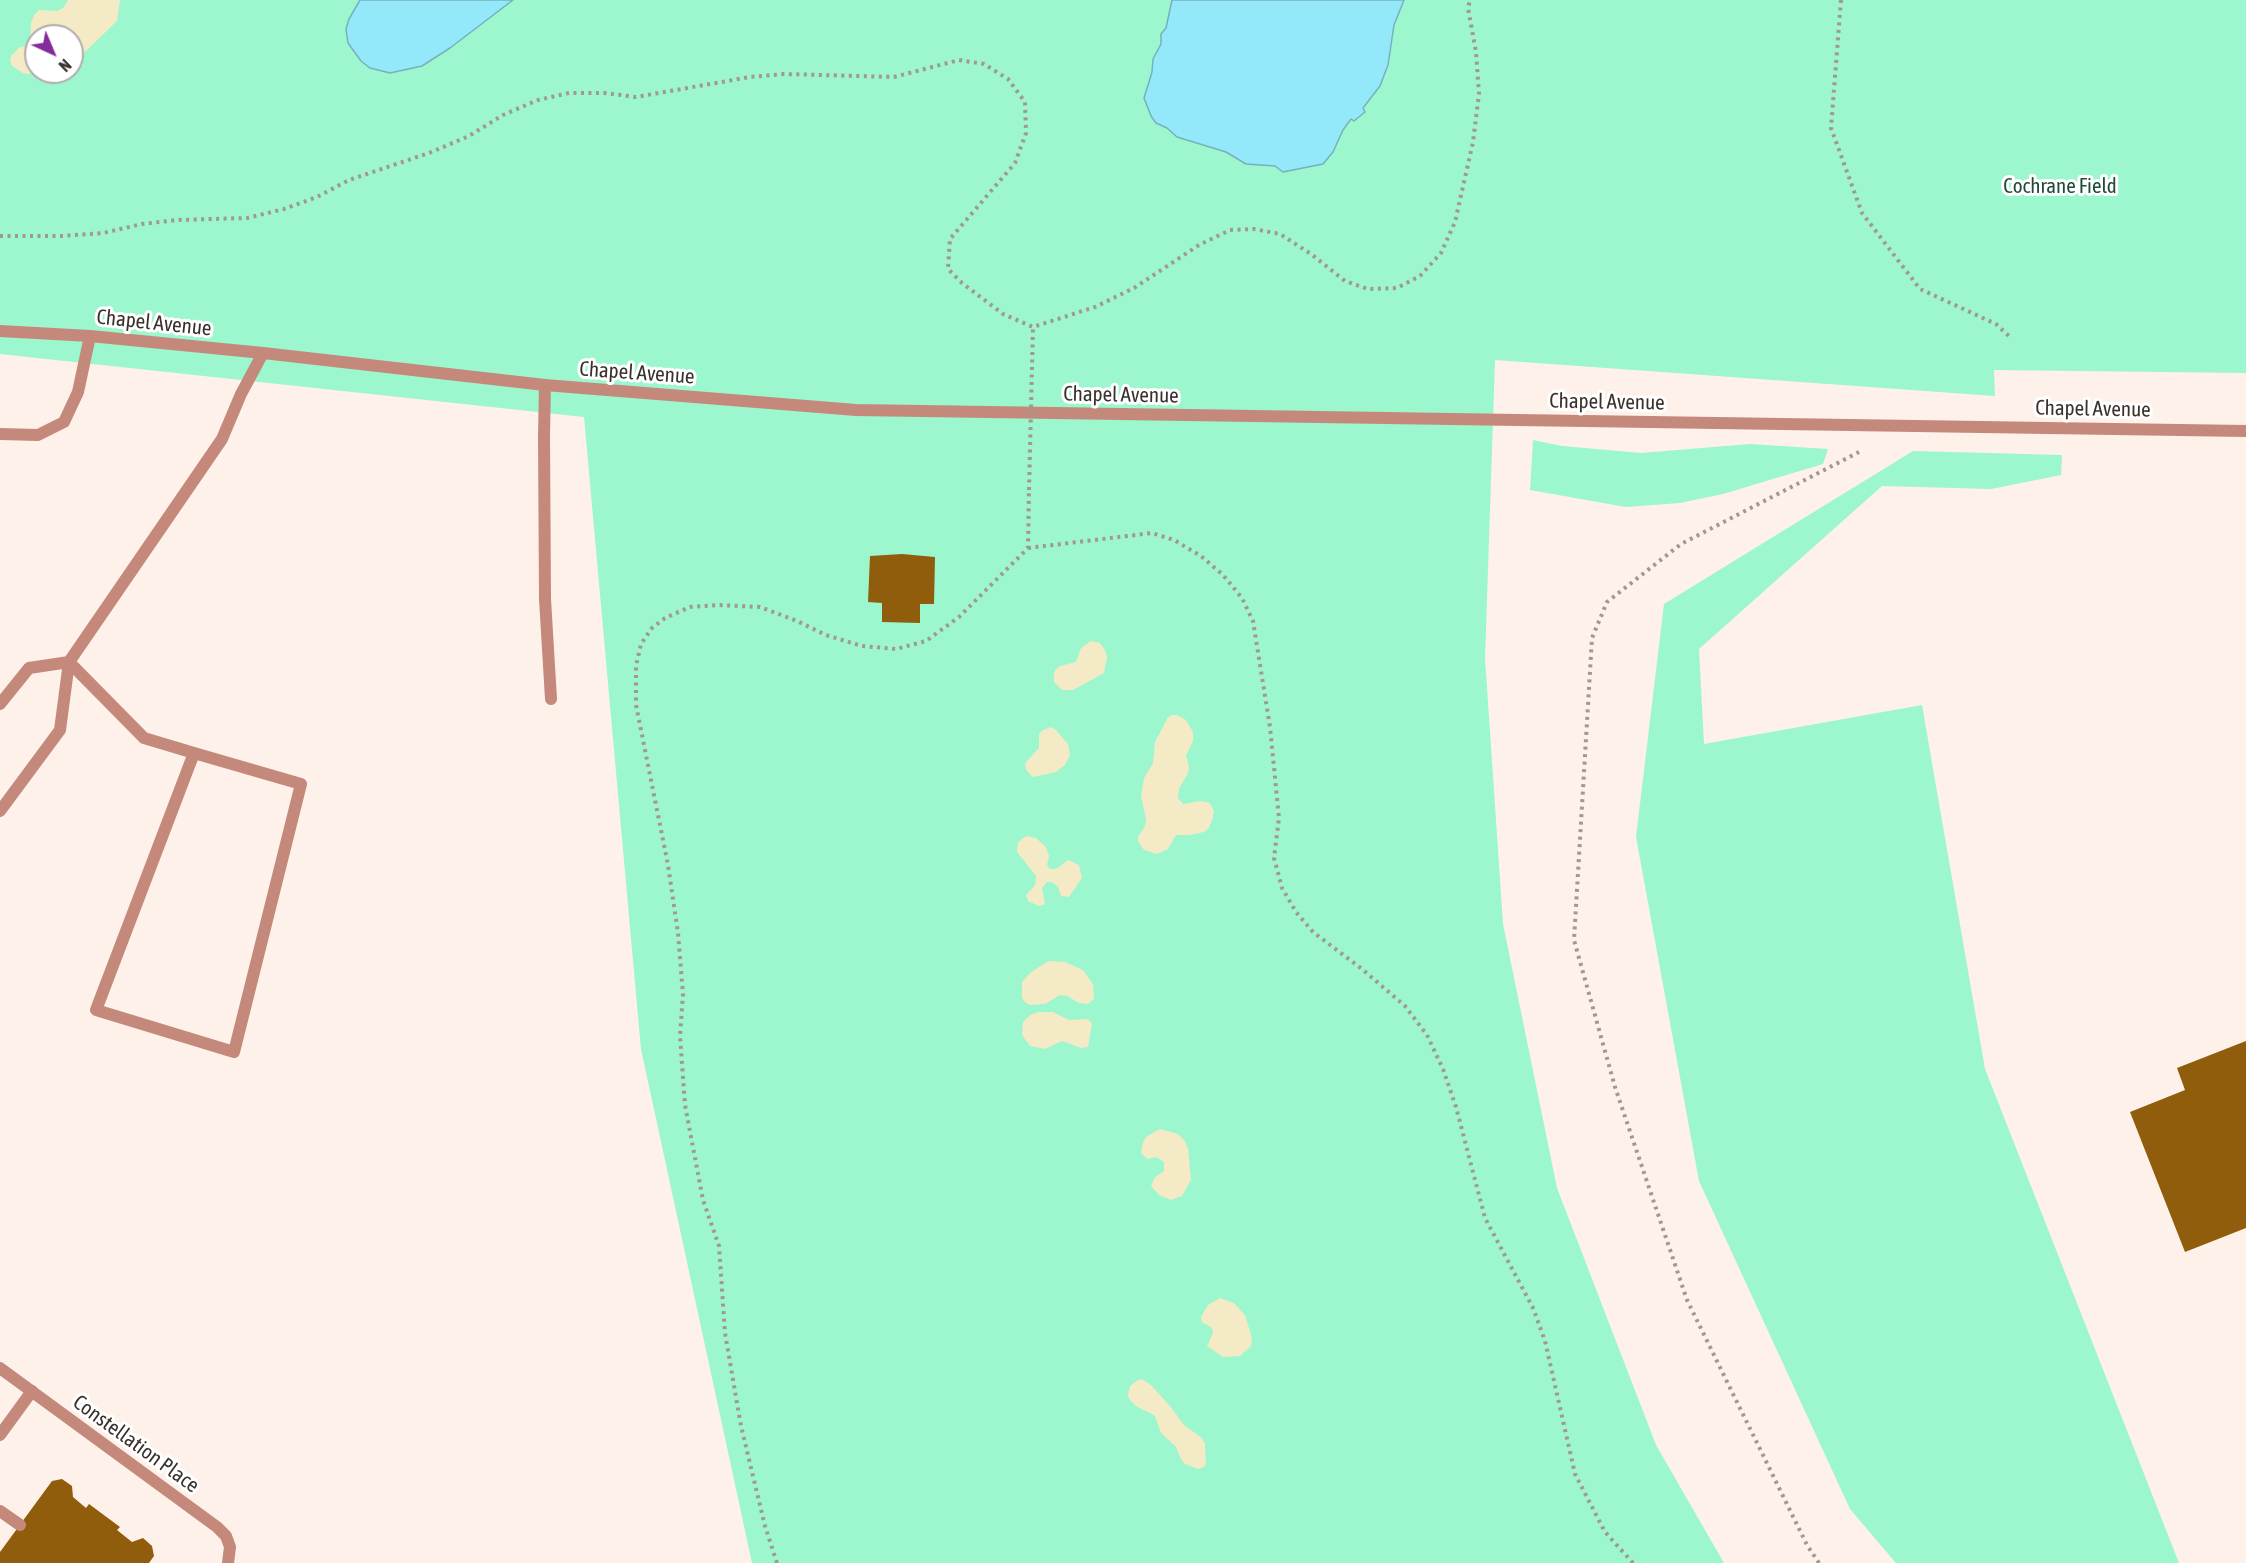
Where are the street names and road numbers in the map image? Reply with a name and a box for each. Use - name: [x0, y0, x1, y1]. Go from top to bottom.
- street label: Chapel Avenue: [95, 304, 213, 342]
- street label: Chapel Avenue: [579, 356, 695, 390]
- street label: Chapel Avenue: [1063, 381, 1179, 409]
- street label: Chapel Avenue: [1549, 388, 1665, 416]
- street label: Chapel Avenue: [2035, 395, 2151, 423]
- street label: Constellation Place: [68, 1390, 204, 1498]

